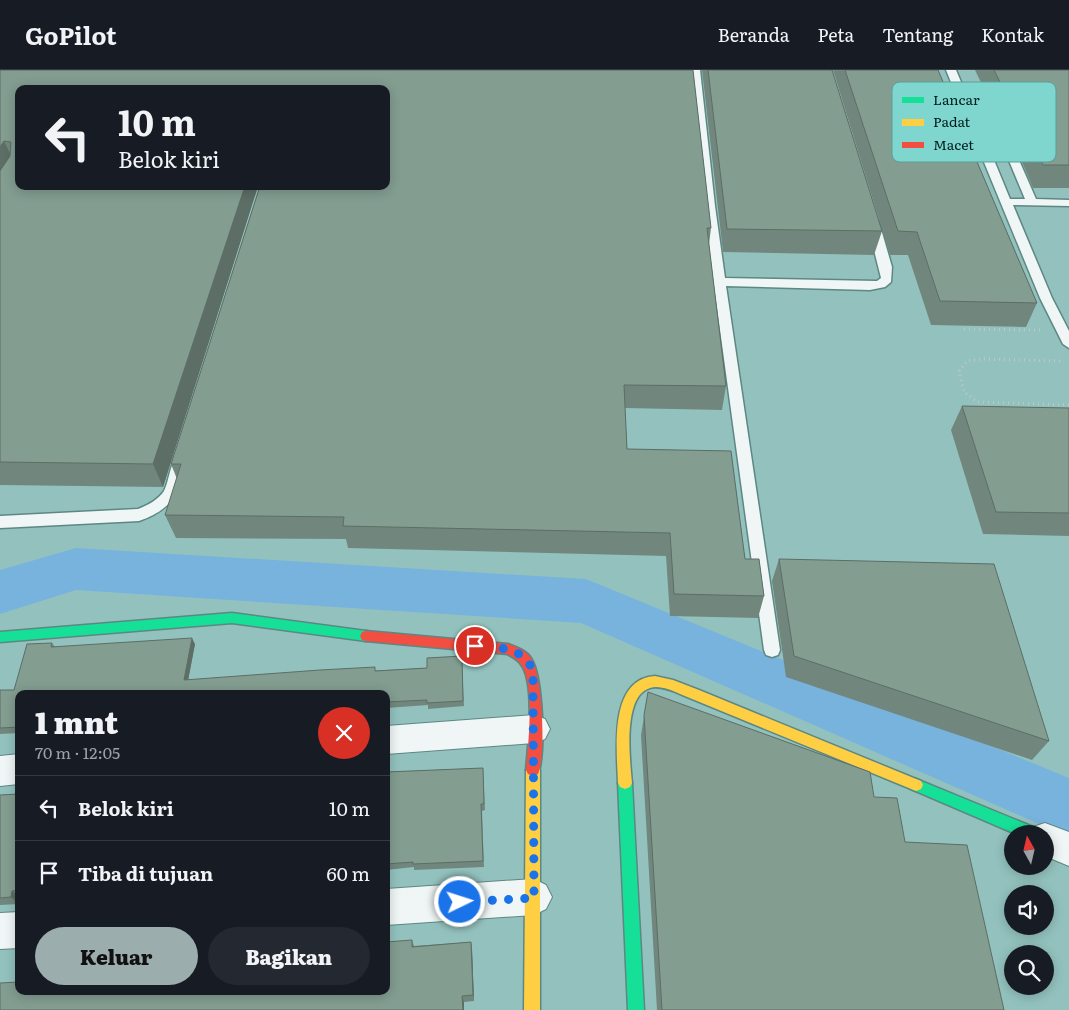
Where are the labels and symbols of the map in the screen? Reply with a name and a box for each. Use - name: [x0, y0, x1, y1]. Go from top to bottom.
- legend: [892, 82, 1056, 162]
- text: Lancar: [933, 89, 980, 109]
- text: Padat: [933, 111, 971, 131]
- text: Macet: [933, 134, 974, 154]
- pin: [454, 625, 496, 667]
- north arrow: [1004, 825, 1054, 875]
- position arrow: [433, 875, 485, 927]

